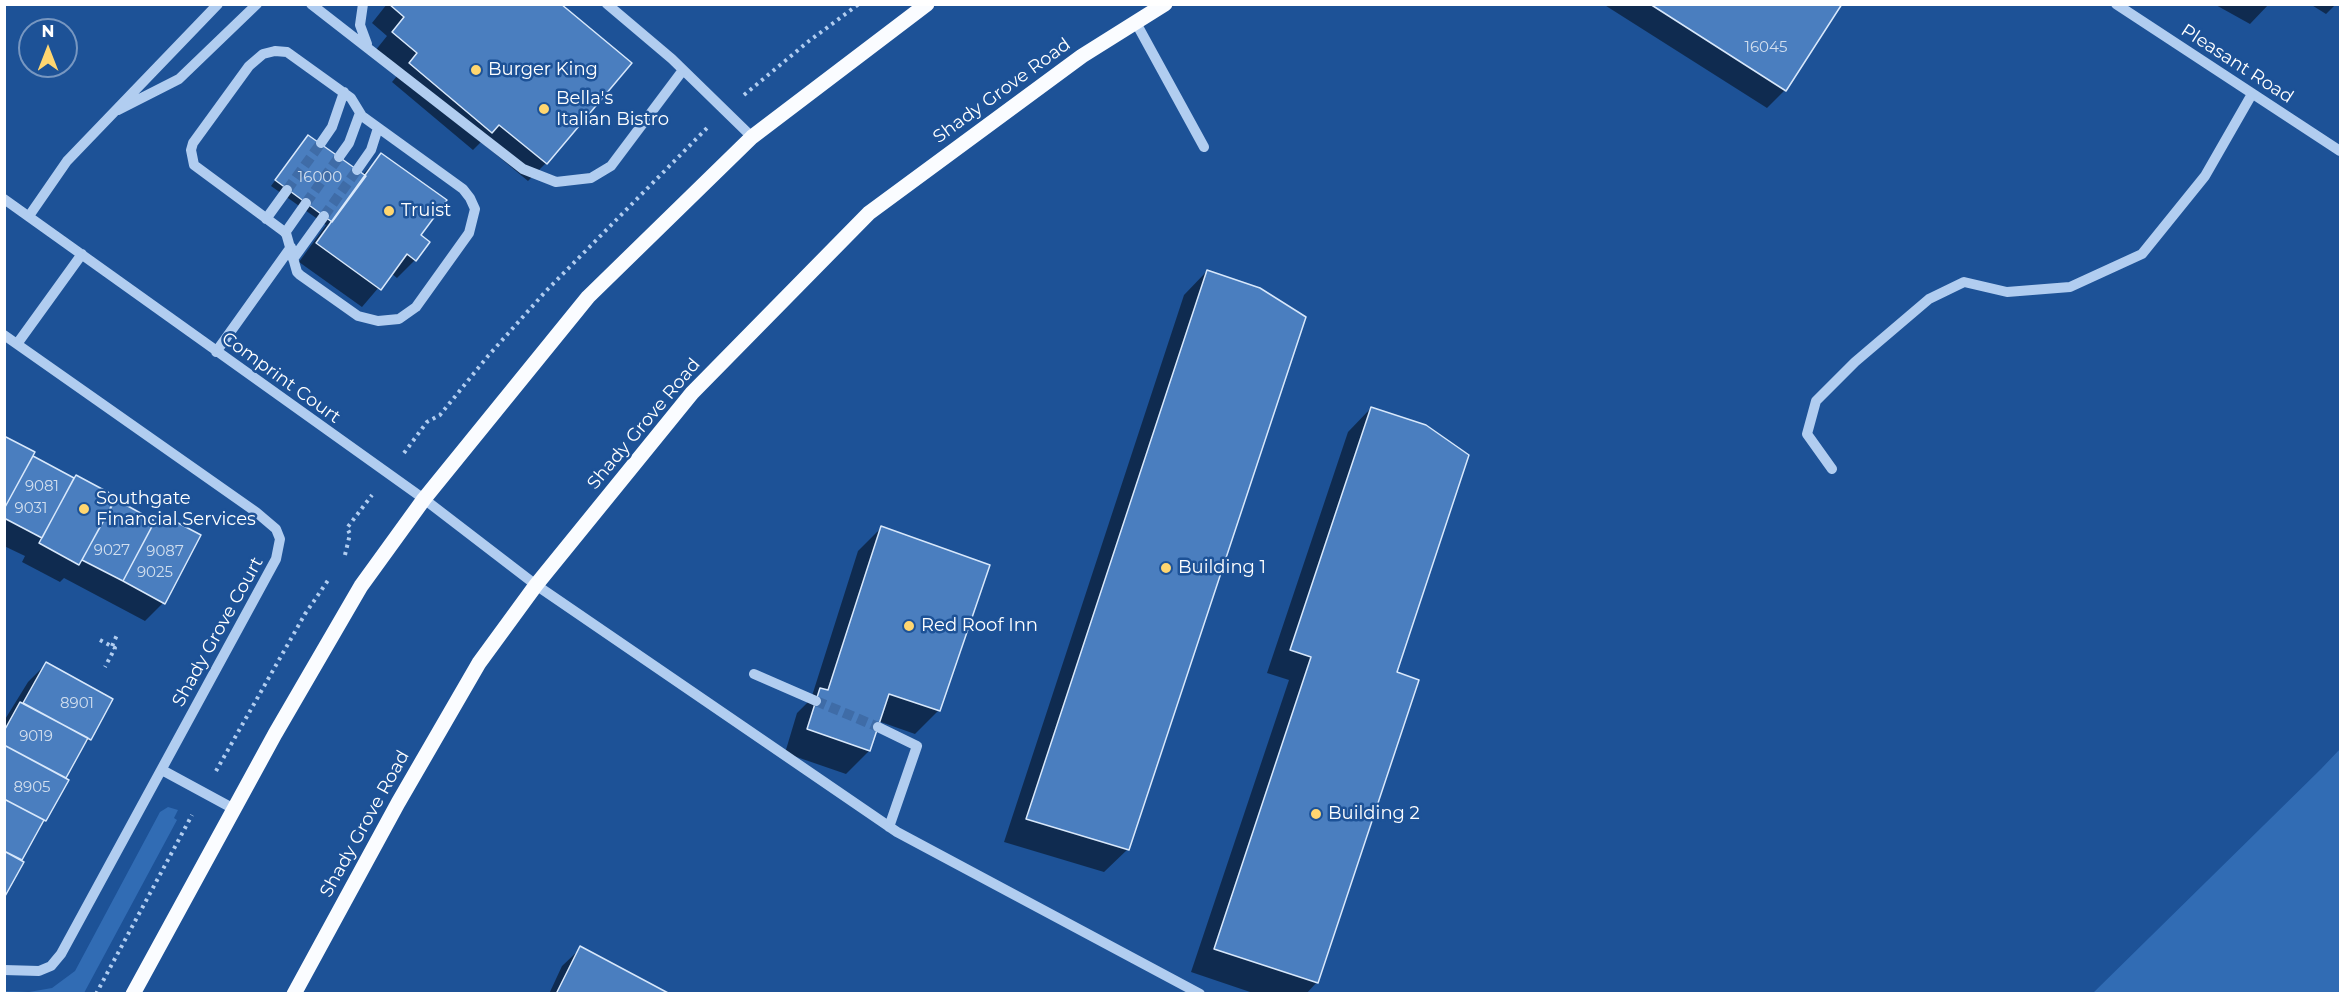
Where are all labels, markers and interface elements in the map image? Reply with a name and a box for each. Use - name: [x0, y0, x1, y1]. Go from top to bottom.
- north arrow: [18, 18, 78, 78]
- street label: Pleasant Road: [2177, 20, 2297, 108]
- text: N: [42, 22, 54, 41]
- street label: Shady Grove Road: [929, 34, 1075, 148]
- house number: 16045: [1745, 39, 1787, 57]
- place label: Burger King: [488, 59, 598, 81]
- marker: Burger King: [469, 63, 483, 77]
- place label: Bella's Italian Bistro: [556, 88, 669, 130]
- marker: Bella's Italian Bistro: [537, 102, 551, 116]
- house number: 16000: [298, 169, 342, 187]
- place label: Truist: [401, 200, 451, 222]
- marker: Truist: [382, 204, 396, 218]
- street label: Comprint Court: [217, 328, 345, 428]
- street label: Shady Grove Road: [583, 354, 705, 494]
- house number: 9081: [25, 478, 59, 496]
- place label: Southgate Financial Services: [96, 488, 256, 530]
- house number: 9031: [15, 500, 47, 518]
- marker: Southgate Financial Services: [77, 502, 91, 516]
- house number: 9027: [94, 542, 130, 560]
- house number: 9087: [146, 543, 184, 561]
- street label: Shady Grove Court: [168, 553, 268, 711]
- place label: Building 1: [1178, 557, 1266, 579]
- marker: Building 1: [1159, 561, 1173, 575]
- house number: 9025: [137, 564, 173, 582]
- place label: Red Roof Inn: [921, 615, 1038, 637]
- marker: Red Roof Inn: [902, 619, 916, 633]
- house number: 8901: [60, 695, 94, 713]
- house number: 9019: [19, 728, 53, 746]
- street label: Shady Grove Road: [316, 747, 414, 901]
- house number: 8905: [13, 779, 51, 797]
- place label: Building 2: [1328, 803, 1420, 825]
- marker: Building 2: [1309, 807, 1323, 821]

